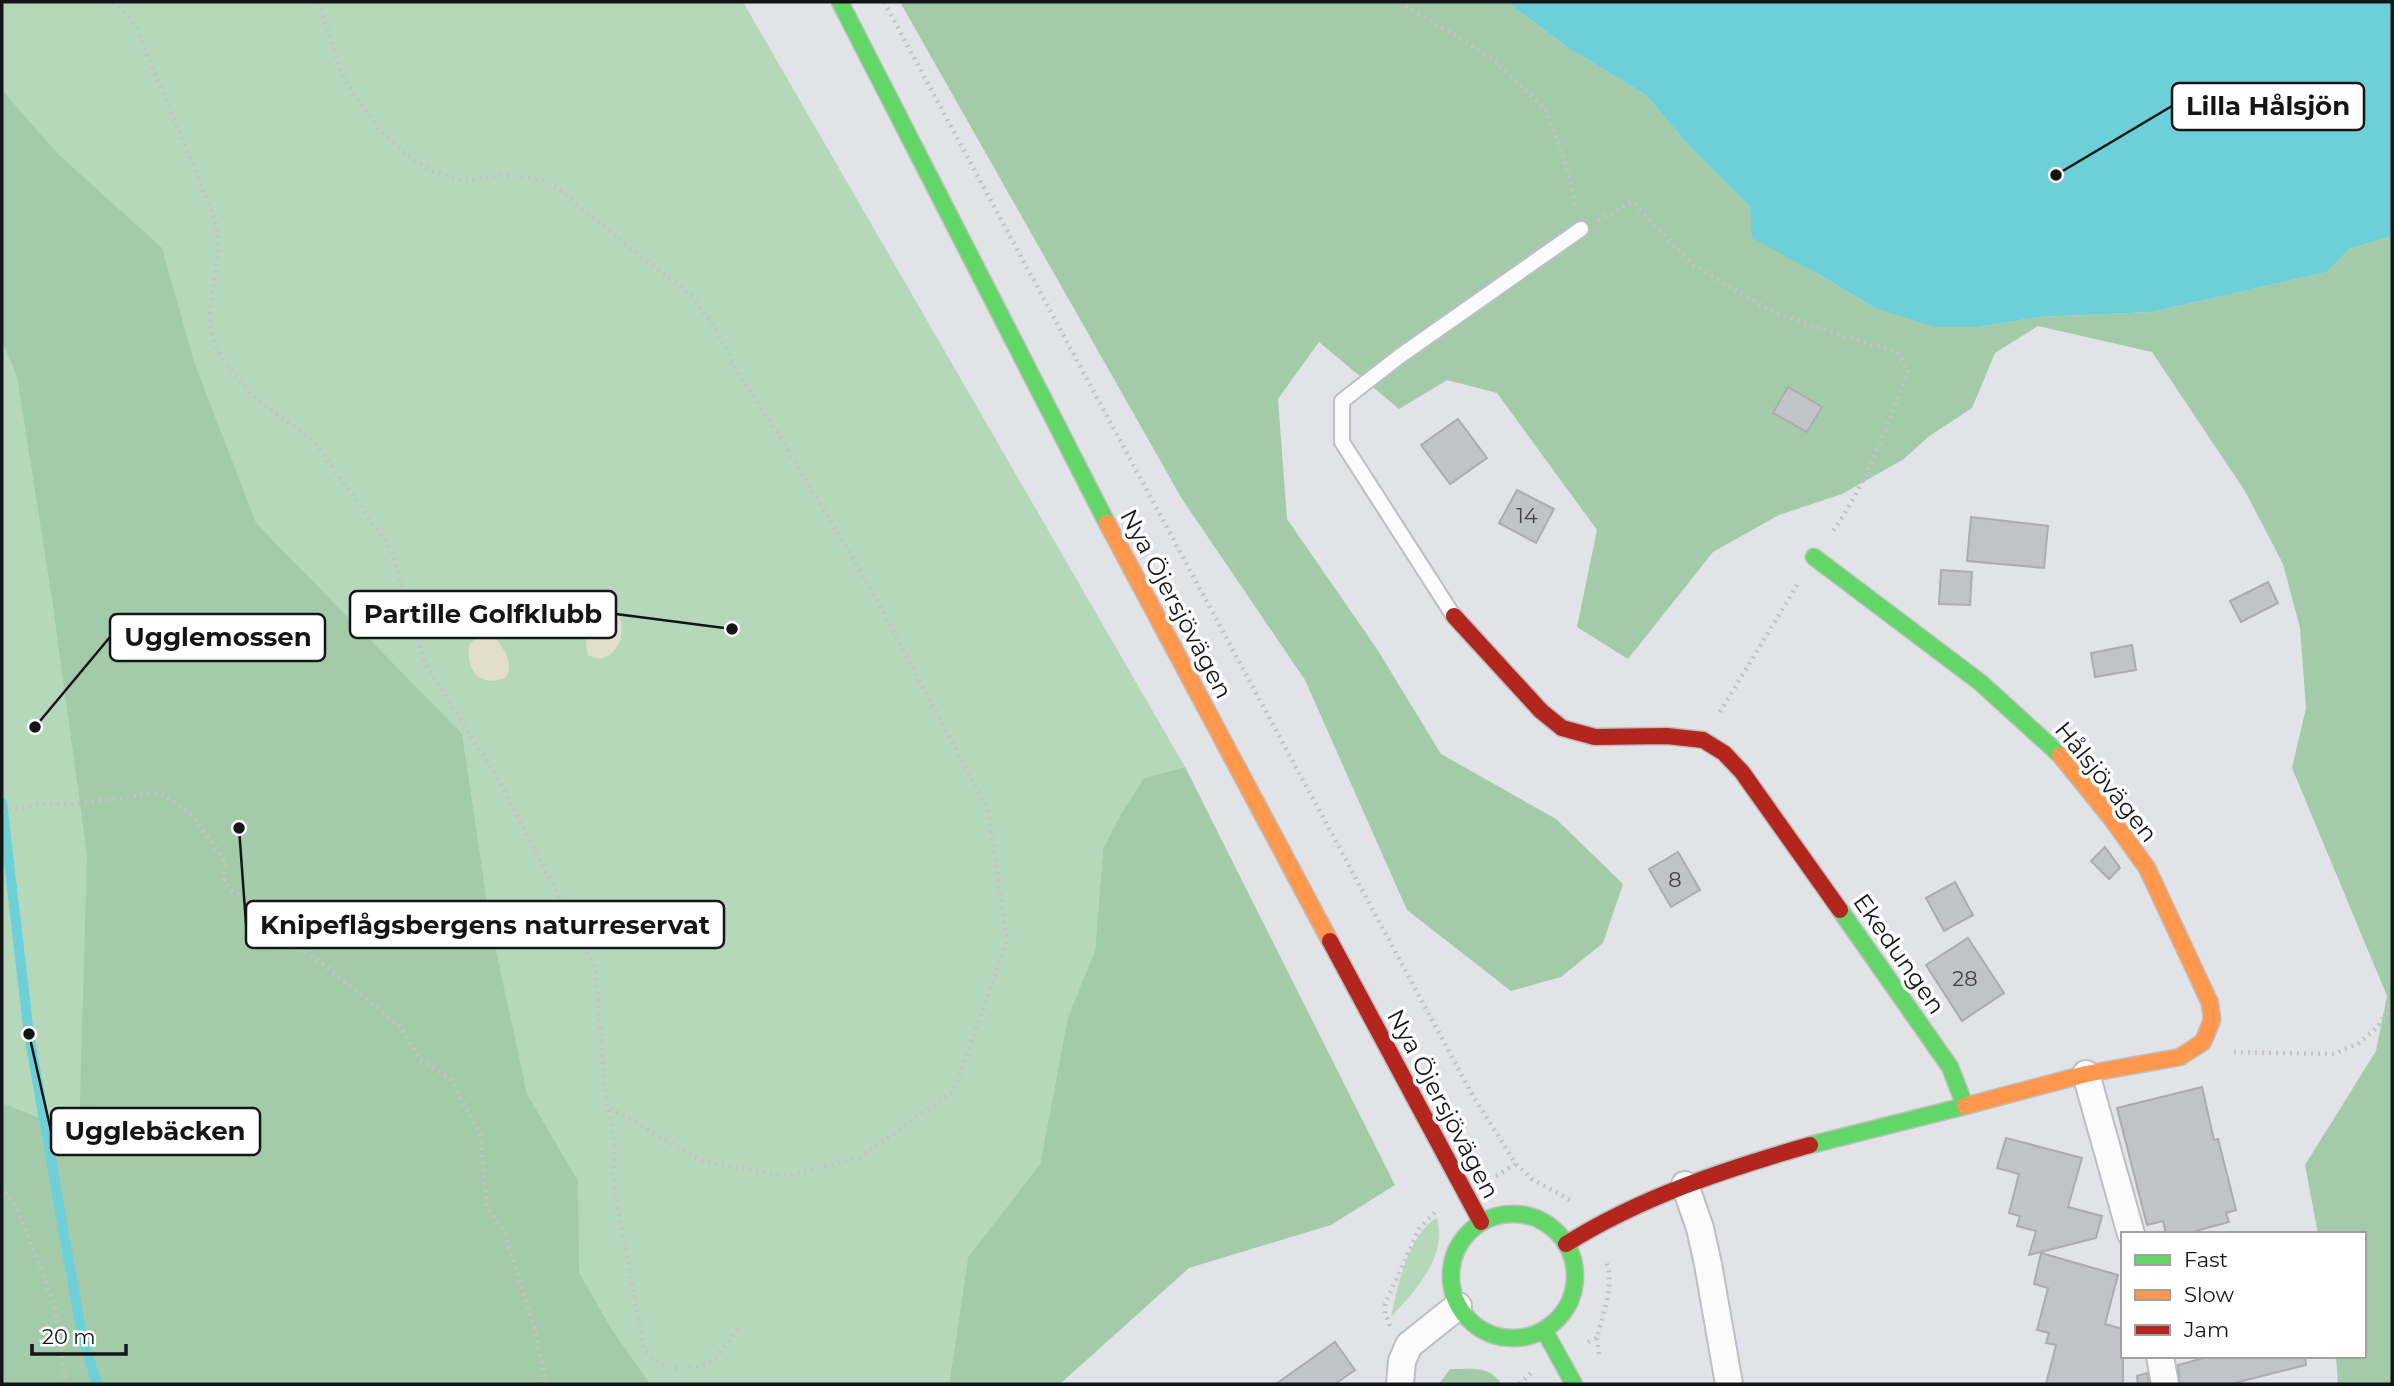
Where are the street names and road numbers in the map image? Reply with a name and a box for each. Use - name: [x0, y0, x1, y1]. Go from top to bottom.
- street label: Nya Öjersjövägen: [1114, 504, 1239, 703]
- street label: Hålsjövägen: [2049, 715, 2164, 848]
- street label: Ekedungen: [1847, 888, 1951, 1019]
- street label: Nya Öjersjövägen: [1381, 1004, 1506, 1203]

